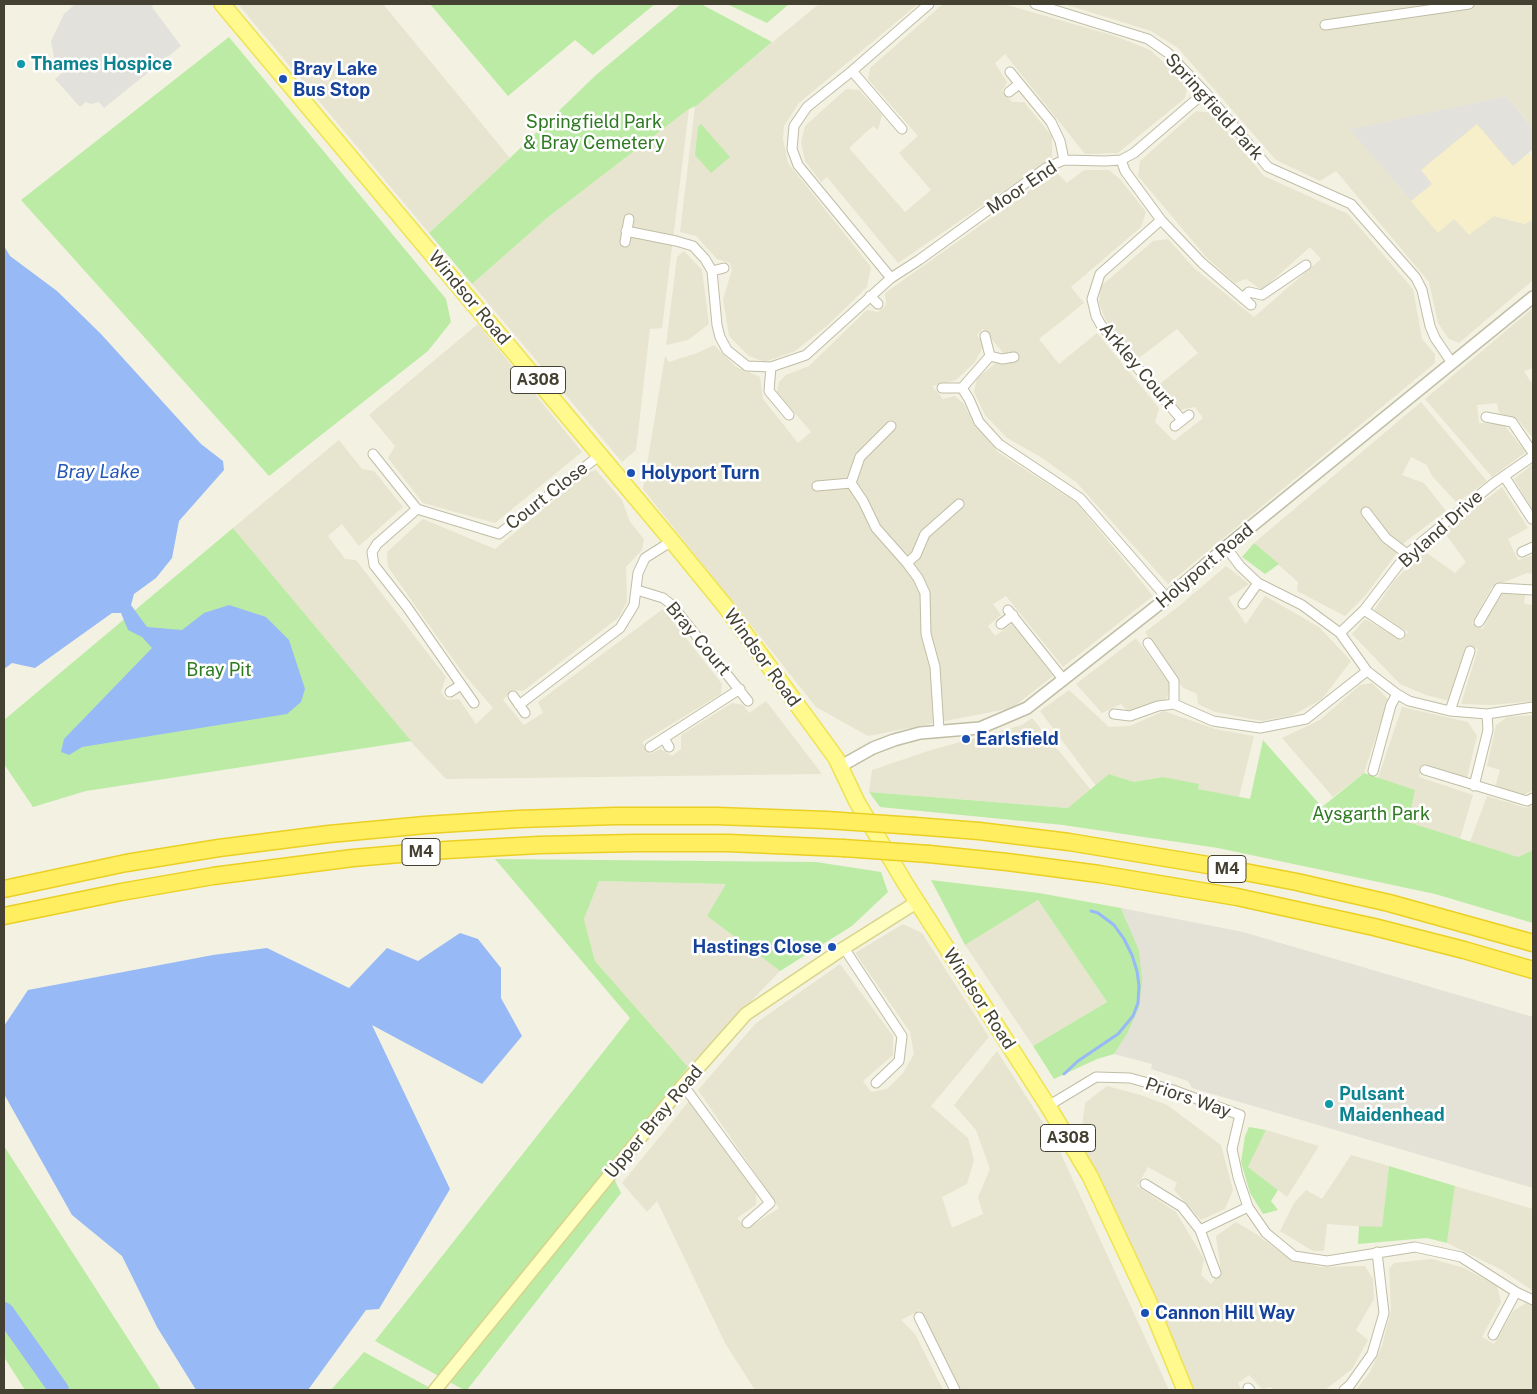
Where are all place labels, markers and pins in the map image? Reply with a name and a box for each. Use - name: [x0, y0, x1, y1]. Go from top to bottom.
- place label: Thames Hospice: [31, 53, 172, 75]
- marker: Thames Hospice: [15, 58, 27, 70]
- place label: Bray Lake Bus Stop: [293, 58, 377, 100]
- marker: Bray Lake Bus Stop: [277, 73, 289, 85]
- place label: Holyport Turn: [641, 462, 760, 484]
- marker: Holyport Turn: [625, 467, 637, 479]
- place label: Earlsfield: [976, 728, 1059, 750]
- marker: Earlsfield: [960, 733, 972, 745]
- place label: Hastings Close: [692, 936, 822, 958]
- marker: Hastings Close: [826, 941, 838, 953]
- place label: Pulsant Maidenhead: [1339, 1083, 1445, 1126]
- marker: Pulsant Maidenhead: [1323, 1098, 1335, 1110]
- place label: Cannon Hill Way: [1155, 1302, 1295, 1324]
- marker: Cannon Hill Way: [1139, 1307, 1151, 1319]

